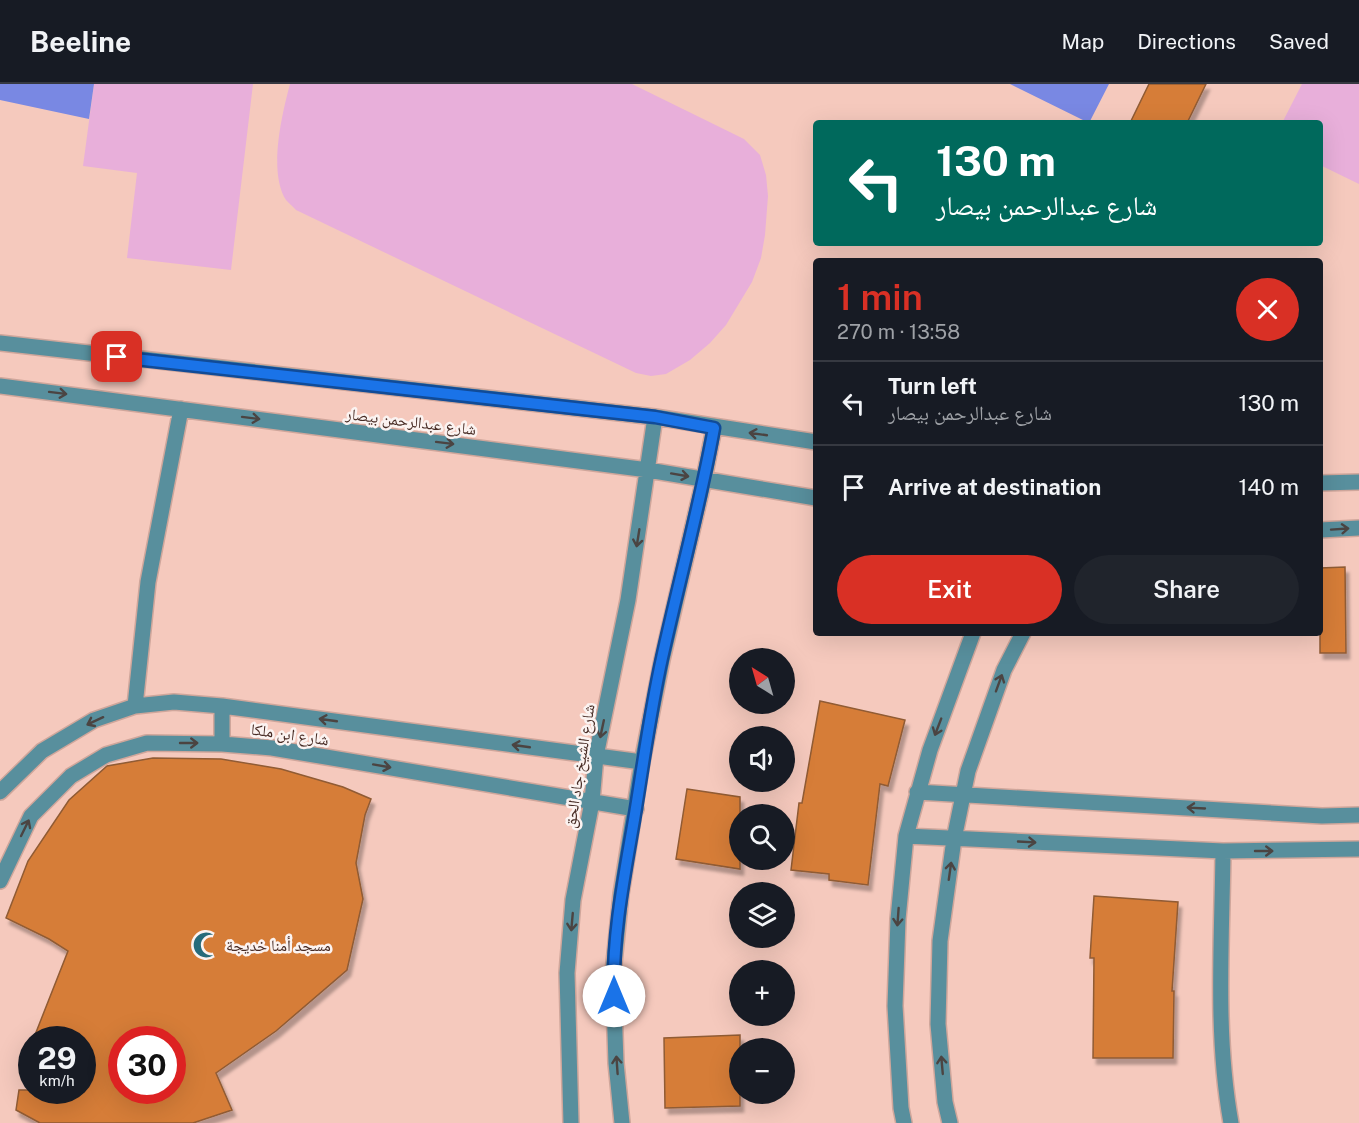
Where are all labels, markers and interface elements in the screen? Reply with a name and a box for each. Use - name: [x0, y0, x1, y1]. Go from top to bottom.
- text: Beeline: [30, 25, 131, 58]
- text: Map: [1062, 29, 1104, 54]
- text: Directions: [1137, 29, 1236, 54]
- text: Saved: [1269, 29, 1329, 54]
- text: 130 m: [936, 136, 1056, 185]
- icon: left: [837, 144, 915, 222]
- text: شارع عبدالرحمن بيصار: [936, 189, 1157, 221]
- text: 1 min: [837, 276, 923, 318]
- button: close: [1236, 278, 1299, 341]
- text: 270 m · 13:58: [837, 320, 960, 344]
- pin: [91, 331, 142, 382]
- icon: arrive: [100, 340, 133, 373]
- text: Turn left: [888, 373, 977, 399]
- icon: left: [837, 387, 870, 420]
- one-way arrow: [48, 388, 67, 399]
- text: 130 m: [1238, 390, 1299, 416]
- text: شارع عبدالرحمن بيصار: [888, 401, 1052, 425]
- street label: شارع عبدالرحمن بيصار: [344, 404, 477, 440]
- one-way arrow: [241, 413, 261, 424]
- one-way arrow: [749, 428, 768, 439]
- one-way arrow: [434, 438, 454, 449]
- one-way arrow: [669, 470, 689, 481]
- icon: arrive: [837, 471, 870, 504]
- text: Arrive at destination: [888, 474, 1101, 500]
- text: 140 m: [1238, 474, 1299, 500]
- one-way arrow: [1329, 523, 1349, 534]
- one-way arrow: [632, 527, 643, 547]
- button: Exit: [837, 555, 1062, 624]
- button: Share: [1074, 555, 1299, 624]
- north arrow: [729, 648, 795, 714]
- map controls: [729, 648, 795, 1104]
- one-way arrow: [994, 674, 1005, 693]
- street label: شارع الشيخ جاد الحق: [560, 703, 600, 830]
- one-way arrow: [319, 714, 338, 725]
- one-way arrow: [86, 716, 104, 727]
- one-way arrow: [932, 717, 943, 736]
- one-way arrow: [596, 719, 607, 739]
- street label: شارع ابن ملكا: [250, 720, 330, 750]
- button: sound: [729, 726, 795, 792]
- one-way arrow: [178, 737, 198, 749]
- one-way arrow: [512, 740, 532, 751]
- one-way arrow: [372, 761, 391, 772]
- one-way arrow: [1186, 803, 1206, 814]
- button: search: [729, 804, 795, 870]
- one-way arrow: [20, 819, 31, 837]
- one-way arrow: [1017, 837, 1037, 848]
- one-way arrow: [1254, 845, 1274, 857]
- one-way arrow: [944, 862, 955, 881]
- button: layers: [729, 882, 795, 948]
- one-way arrow: [892, 906, 903, 926]
- one-way arrow: [566, 911, 577, 931]
- mosque icon: مسجد أمنا خديجة: [191, 930, 221, 960]
- place label: مسجد أمنا خديجة: [226, 936, 331, 955]
- button: +: [729, 960, 795, 1026]
- position arrow: [582, 964, 646, 1028]
- speed limit sign: 30: [108, 1026, 186, 1104]
- button: −: [729, 1038, 795, 1104]
- text: 29: [38, 1040, 76, 1076]
- one-way arrow: [611, 1055, 622, 1075]
- one-way arrow: [936, 1056, 947, 1076]
- text: km/h: [39, 1072, 75, 1089]

